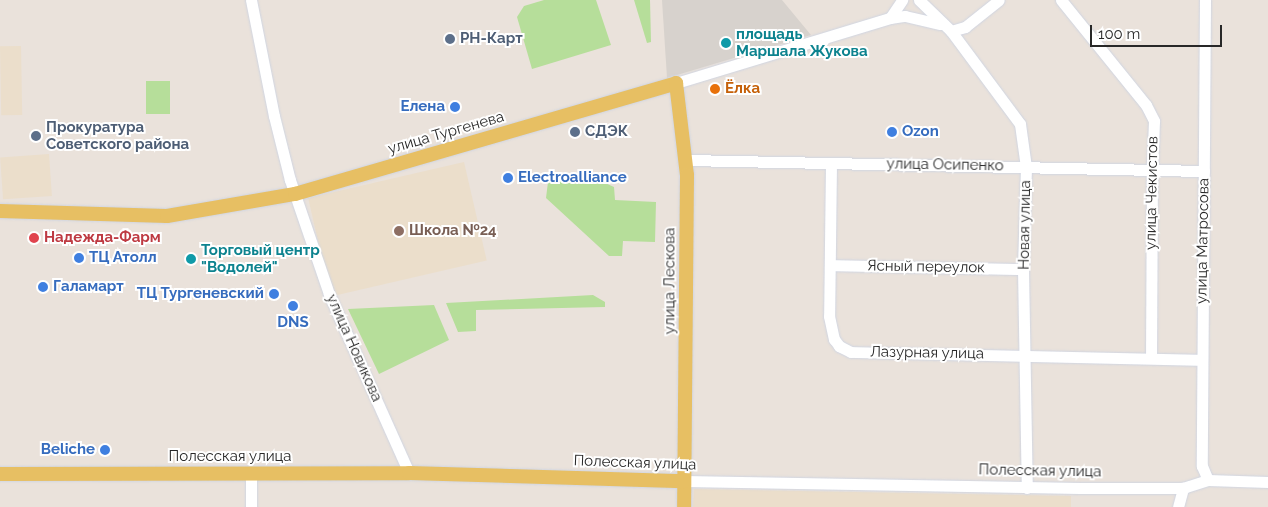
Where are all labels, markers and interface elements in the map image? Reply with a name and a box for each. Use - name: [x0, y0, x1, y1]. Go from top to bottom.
- scale bar: [1093, 15, 1226, 47]
- place label: площадь Маршала Жукова: [736, 25, 868, 60]
- text: 100 m: [1098, 25, 1140, 43]
- place label: РН-Карт: [460, 30, 523, 48]
- marker: РН-Карт: [444, 33, 456, 45]
- marker: площадь Маршала Жукова: [720, 37, 732, 49]
- place label: Ёлка: [725, 80, 760, 98]
- marker: Ёлка: [709, 83, 721, 95]
- place label: Елена: [400, 98, 445, 116]
- marker: Елена: [449, 101, 461, 113]
- street label: улица Тургенева: [386, 108, 506, 158]
- place label: Прокуратура Советского района: [46, 118, 189, 153]
- place label: СДЭК: [585, 123, 628, 141]
- place label: Ozon: [902, 123, 939, 141]
- marker: СДЭК: [569, 126, 581, 138]
- marker: Ozon: [886, 126, 898, 138]
- marker: Прокуратура Советского района: [30, 130, 42, 142]
- street label: улица Чекистов: [1142, 136, 1162, 250]
- street label: улица Осипенко: [886, 155, 1004, 175]
- place label: Electroalliance: [518, 169, 627, 187]
- marker: Electroalliance: [502, 172, 514, 184]
- street label: улица Матросова: [1193, 178, 1213, 304]
- street label: Новая улица: [1015, 180, 1035, 270]
- place label: Школа №24: [409, 222, 497, 240]
- marker: Школа №24: [393, 225, 405, 237]
- street label: улица Лескова: [661, 228, 679, 334]
- place label: Надежда-Фарм: [44, 229, 161, 247]
- marker: Надежда-Фарм: [28, 232, 40, 244]
- place label: Торговый центр "Водолей": [201, 241, 320, 276]
- place label: ТЦ Атолл: [89, 249, 157, 267]
- marker: ТЦ Атолл: [73, 252, 85, 264]
- marker: Торговый центр "Водолей": [185, 253, 197, 265]
- street label: Ясный переулок: [867, 257, 985, 277]
- place label: Галамарт: [53, 278, 124, 296]
- marker: Галамарт: [37, 281, 49, 293]
- place label: ТЦ Тургеневский: [136, 285, 264, 303]
- marker: ТЦ Тургеневский: [268, 288, 280, 300]
- street label: улица Новикова: [322, 292, 386, 404]
- marker: DNS: [287, 300, 299, 312]
- place label: DNS: [277, 314, 309, 332]
- street label: Лазурная улица: [870, 343, 984, 363]
- place label: Beliche: [41, 441, 95, 459]
- marker: Beliche: [99, 444, 111, 456]
- street label: Полесская улица: [168, 448, 292, 466]
- street label: Полесская улица: [573, 452, 697, 474]
- street label: Полесская улица: [978, 461, 1102, 481]

